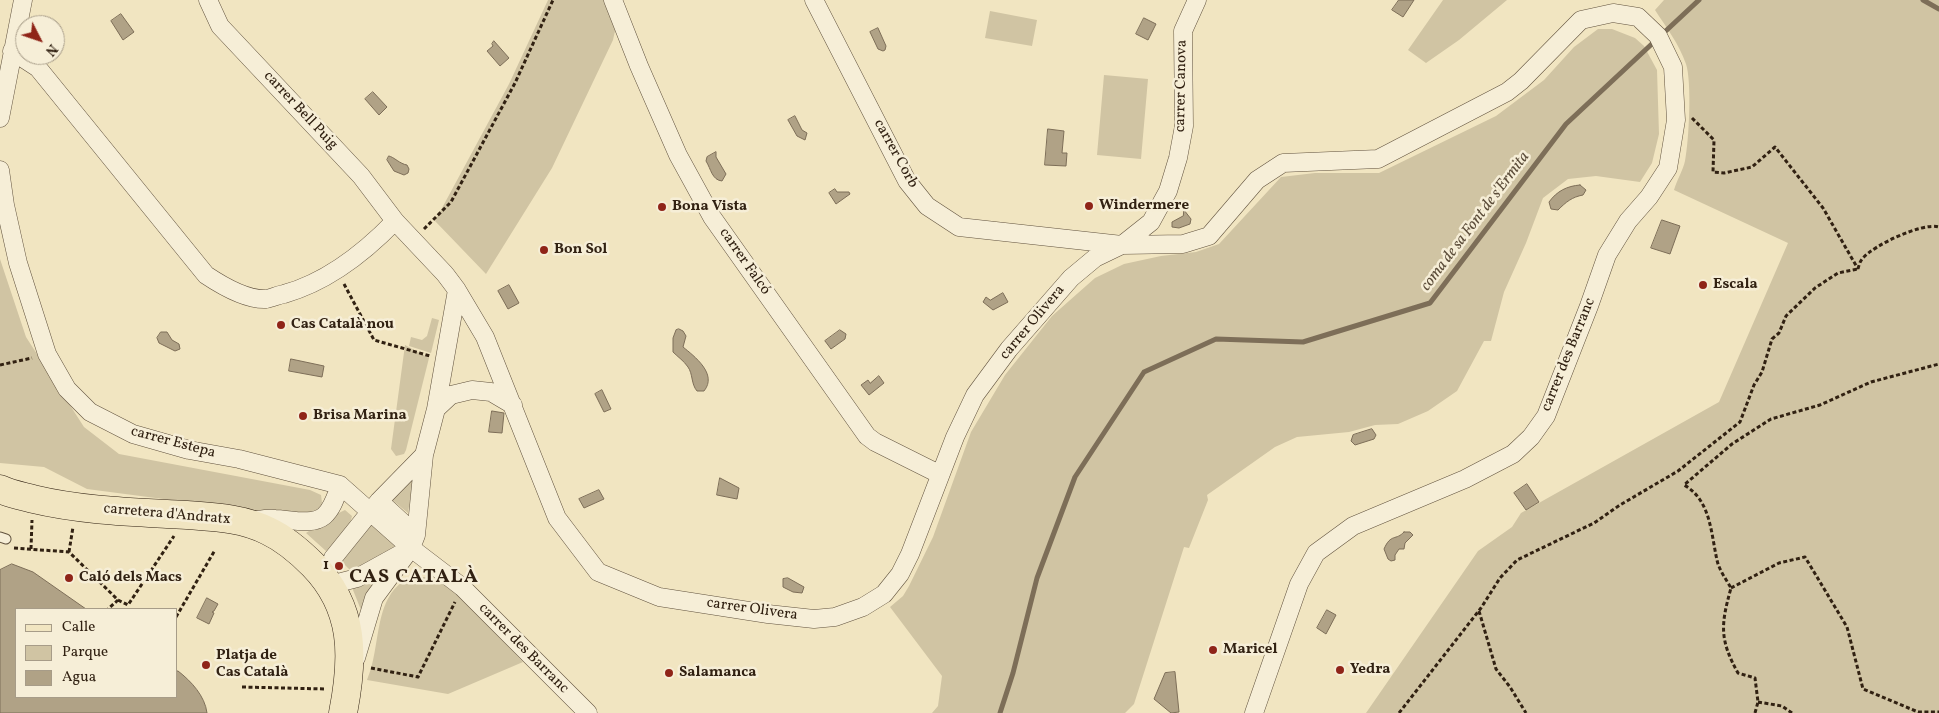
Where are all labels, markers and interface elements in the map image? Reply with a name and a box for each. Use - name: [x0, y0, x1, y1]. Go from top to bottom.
- north arrow: [15, 15, 65, 65]
- text: N: [40, 39, 61, 60]
- street label: carrer Canova: [1172, 40, 1192, 132]
- street label: carrer Bell Puig: [259, 68, 341, 154]
- street label: carrer Corb: [869, 117, 921, 191]
- water label: coma de sa Font de s'Ermita: [1417, 149, 1535, 295]
- place label: Windermere: [1099, 197, 1189, 215]
- place label: Bona Vista: [672, 198, 747, 216]
- marker: Windermere: [1083, 200, 1095, 212]
- marker: Bona Vista: [656, 201, 668, 213]
- street label: carrer Falcó: [714, 225, 774, 299]
- place label: Bon Sol: [554, 241, 607, 259]
- marker: Bon Sol: [538, 244, 550, 256]
- place label: Escala: [1713, 276, 1758, 294]
- marker: Escala: [1697, 279, 1709, 291]
- street label: carrer Olivera: [997, 282, 1069, 364]
- street label: carrer des Barranc: [1538, 296, 1600, 414]
- place label: Cas Català nou: [291, 316, 394, 334]
- marker: Cas Català nou: [275, 319, 287, 331]
- place label: Brisa Marina: [313, 407, 407, 425]
- marker: Brisa Marina: [297, 410, 309, 422]
- street label: carrer Estepa: [129, 423, 217, 463]
- street label: carretera d'Andratx: [103, 500, 231, 530]
- place label: 1: [323, 557, 329, 575]
- marker: 1: [333, 560, 345, 572]
- district label: CAS CATALÀ: [348, 566, 480, 590]
- place label: Caló dels Macs: [79, 569, 182, 587]
- marker: Caló dels Macs: [63, 572, 75, 584]
- street label: carrer Olivera: [705, 595, 799, 625]
- street label: carrer des Barranc: [474, 600, 572, 698]
- legend: [15, 608, 178, 698]
- text: Calle: [62, 617, 95, 638]
- place label: Maricel: [1223, 641, 1278, 659]
- text: Parque: [62, 642, 108, 663]
- marker: Maricel: [1207, 644, 1219, 656]
- place label: Platja de Cas Català: [216, 647, 289, 682]
- marker: Platja de Cas Català: [200, 659, 212, 671]
- place label: Yedra: [1350, 661, 1390, 679]
- place label: Salamanca: [679, 664, 756, 682]
- marker: Yedra: [1334, 664, 1346, 676]
- text: Agua: [62, 667, 96, 688]
- marker: Salamanca: [663, 667, 675, 679]

